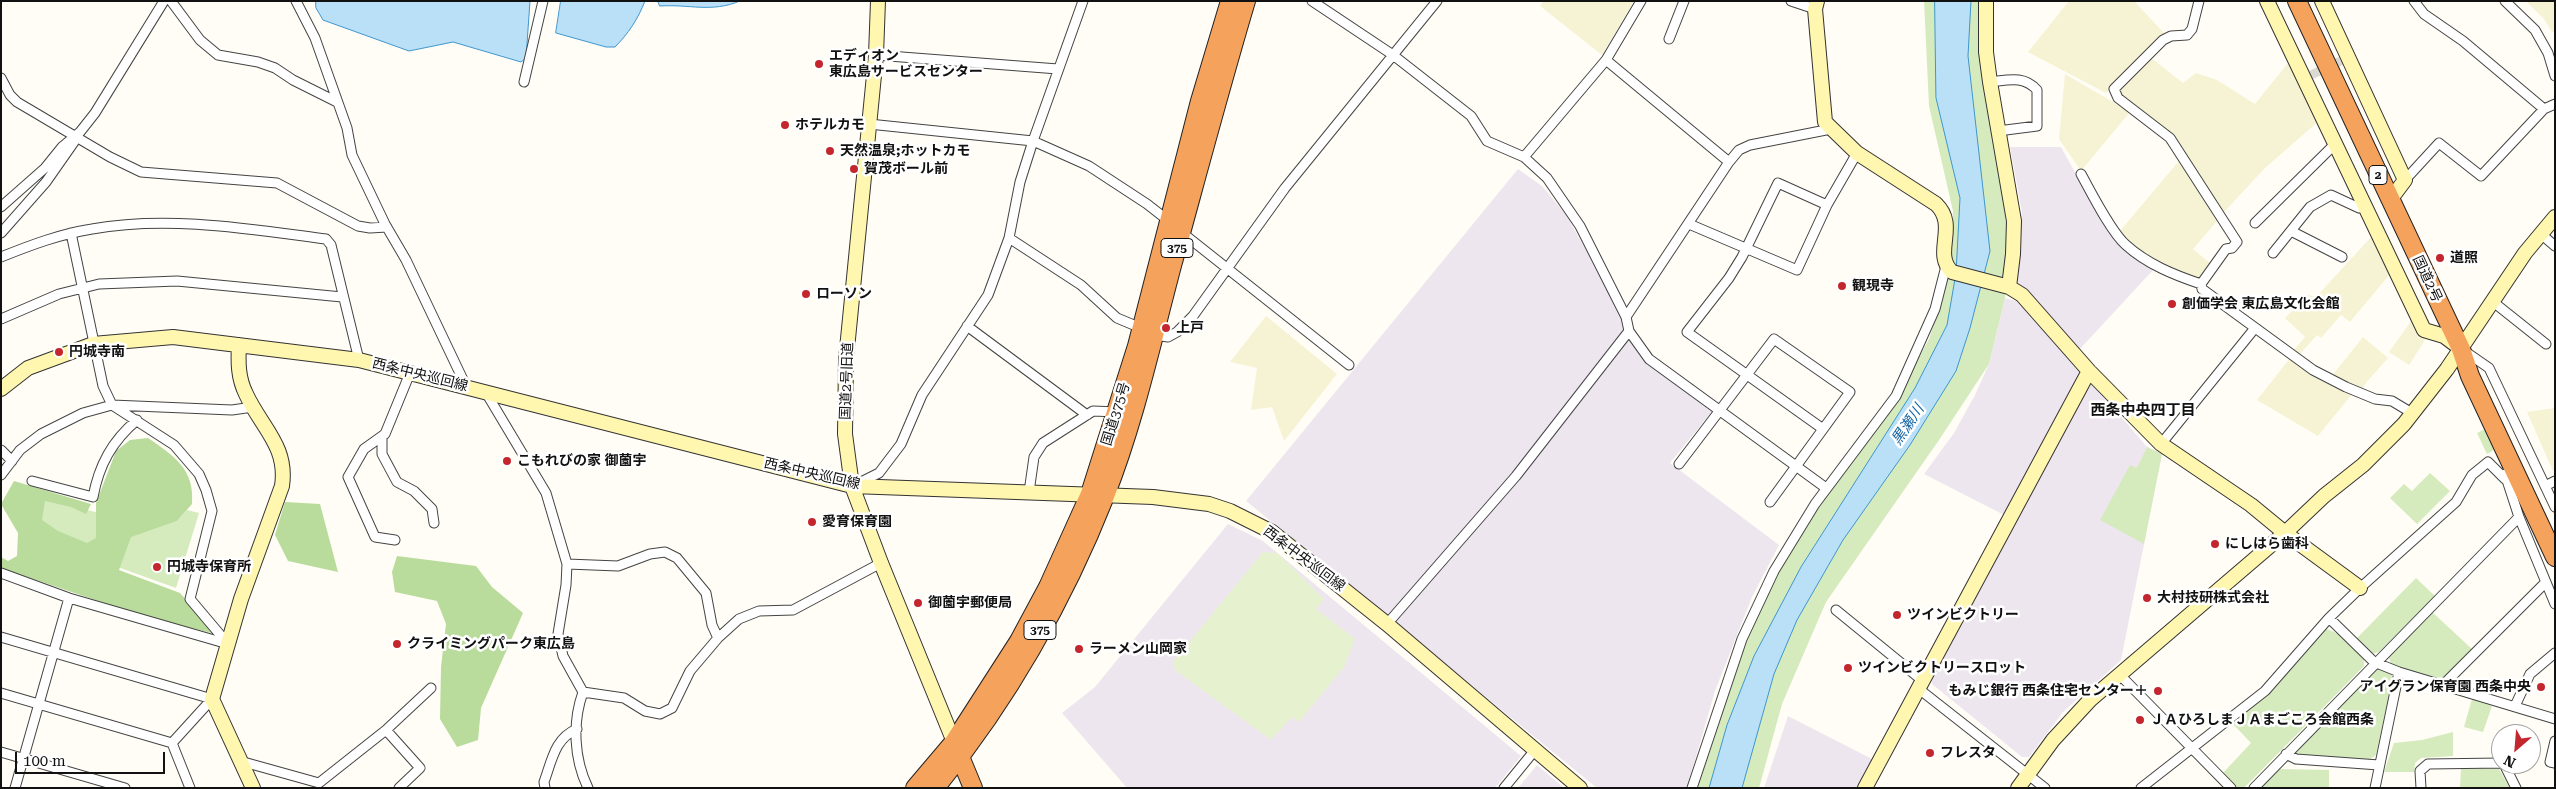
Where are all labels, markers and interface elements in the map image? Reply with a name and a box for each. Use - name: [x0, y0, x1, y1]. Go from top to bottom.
- place label: エディオン 東広島サービスセンター: [829, 48, 983, 80]
- marker: エディオン 東広島サービスセンター: [813, 58, 825, 70]
- place label: ホテルカモ: [795, 117, 865, 133]
- marker: ホテルカモ: [779, 119, 791, 131]
- place label: 天然温泉;ホットカモ: [840, 143, 970, 159]
- marker: 天然温泉;ホットカモ: [824, 145, 836, 157]
- place label: 賀茂ボール前: [864, 161, 948, 177]
- marker: 賀茂ボール前: [848, 163, 860, 175]
- road number: 2: [2369, 166, 2387, 184]
- road number: 375: [1161, 238, 1193, 258]
- place label: 道照: [2450, 250, 2478, 266]
- marker: 道照: [2434, 252, 2446, 264]
- street label: 国道2号: [2409, 253, 2445, 305]
- place label: 観現寺: [1852, 278, 1894, 294]
- marker: 観現寺: [1836, 280, 1848, 292]
- place label: ローソン: [816, 286, 872, 302]
- marker: ローソン: [800, 288, 812, 300]
- place label: 創価学会 東広島文化会館: [2182, 296, 2340, 312]
- marker: 創価学会 東広島文化会館: [2166, 298, 2178, 310]
- place label: 上戸: [1176, 320, 1204, 336]
- marker: 上戸: [1160, 322, 1172, 334]
- street label: 国道2号旧道: [837, 342, 857, 420]
- place label: 円城寺南: [69, 344, 125, 360]
- marker: 円城寺南: [53, 346, 65, 358]
- street label: 西条中央巡回線: [370, 355, 470, 395]
- street label: 国道375号: [1098, 380, 1134, 448]
- water label: 黒瀬川: [1888, 401, 1928, 449]
- district label: 西条中央四丁目: [2091, 402, 2195, 420]
- place label: こもれびの家 御薗宇: [517, 453, 647, 469]
- marker: こもれびの家 御薗宇: [501, 455, 513, 467]
- street label: 西条中央巡回線: [762, 455, 862, 493]
- place label: 愛育保育園: [822, 514, 892, 530]
- marker: 愛育保育園: [806, 516, 818, 528]
- street label: 西条中央巡回線: [1260, 523, 1348, 595]
- place label: にしはら歯科: [2225, 536, 2309, 552]
- marker: にしはら歯科: [2209, 538, 2221, 550]
- place label: 円城寺保育所: [167, 559, 251, 575]
- marker: 円城寺保育所: [151, 561, 163, 573]
- place label: 大村技研株式会社: [2157, 590, 2269, 606]
- marker: 大村技研株式会社: [2141, 592, 2153, 604]
- place label: 御薗宇郵便局: [928, 595, 1012, 611]
- marker: 御薗宇郵便局: [912, 597, 924, 609]
- place label: ツインビクトリー: [1907, 607, 2019, 623]
- marker: ツインビクトリー: [1891, 609, 1903, 621]
- road number: 375: [1024, 620, 1056, 640]
- place label: クライミングパーク東広島: [407, 636, 575, 652]
- marker: クライミングパーク東広島: [391, 638, 403, 650]
- place label: ラーメン山岡家: [1089, 641, 1187, 657]
- marker: ラーメン山岡家: [1073, 643, 1085, 655]
- place label: ツインビクトリースロット: [1858, 660, 2026, 676]
- marker: ツインビクトリースロット: [1842, 662, 1854, 674]
- place label: アイグラン保育園 西条中央: [2359, 679, 2531, 695]
- marker: アイグラン保育園 西条中央: [2535, 681, 2547, 693]
- place label: もみじ銀行 西条住宅センター＋: [1948, 683, 2148, 699]
- marker: もみじ銀行 西条住宅センター＋: [2152, 685, 2164, 697]
- place label: ＪＡひろしまＪＡまごころ会館西条: [2150, 712, 2374, 728]
- marker: ＪＡひろしまＪＡまごころ会館西条: [2134, 714, 2146, 726]
- north arrow: [2491, 724, 2541, 774]
- scale bar: [18, 742, 168, 774]
- place label: フレスタ: [1940, 745, 1996, 761]
- marker: フレスタ: [1924, 747, 1936, 759]
- text: 100 m: [23, 752, 66, 770]
- text: N: [2501, 752, 2518, 771]

